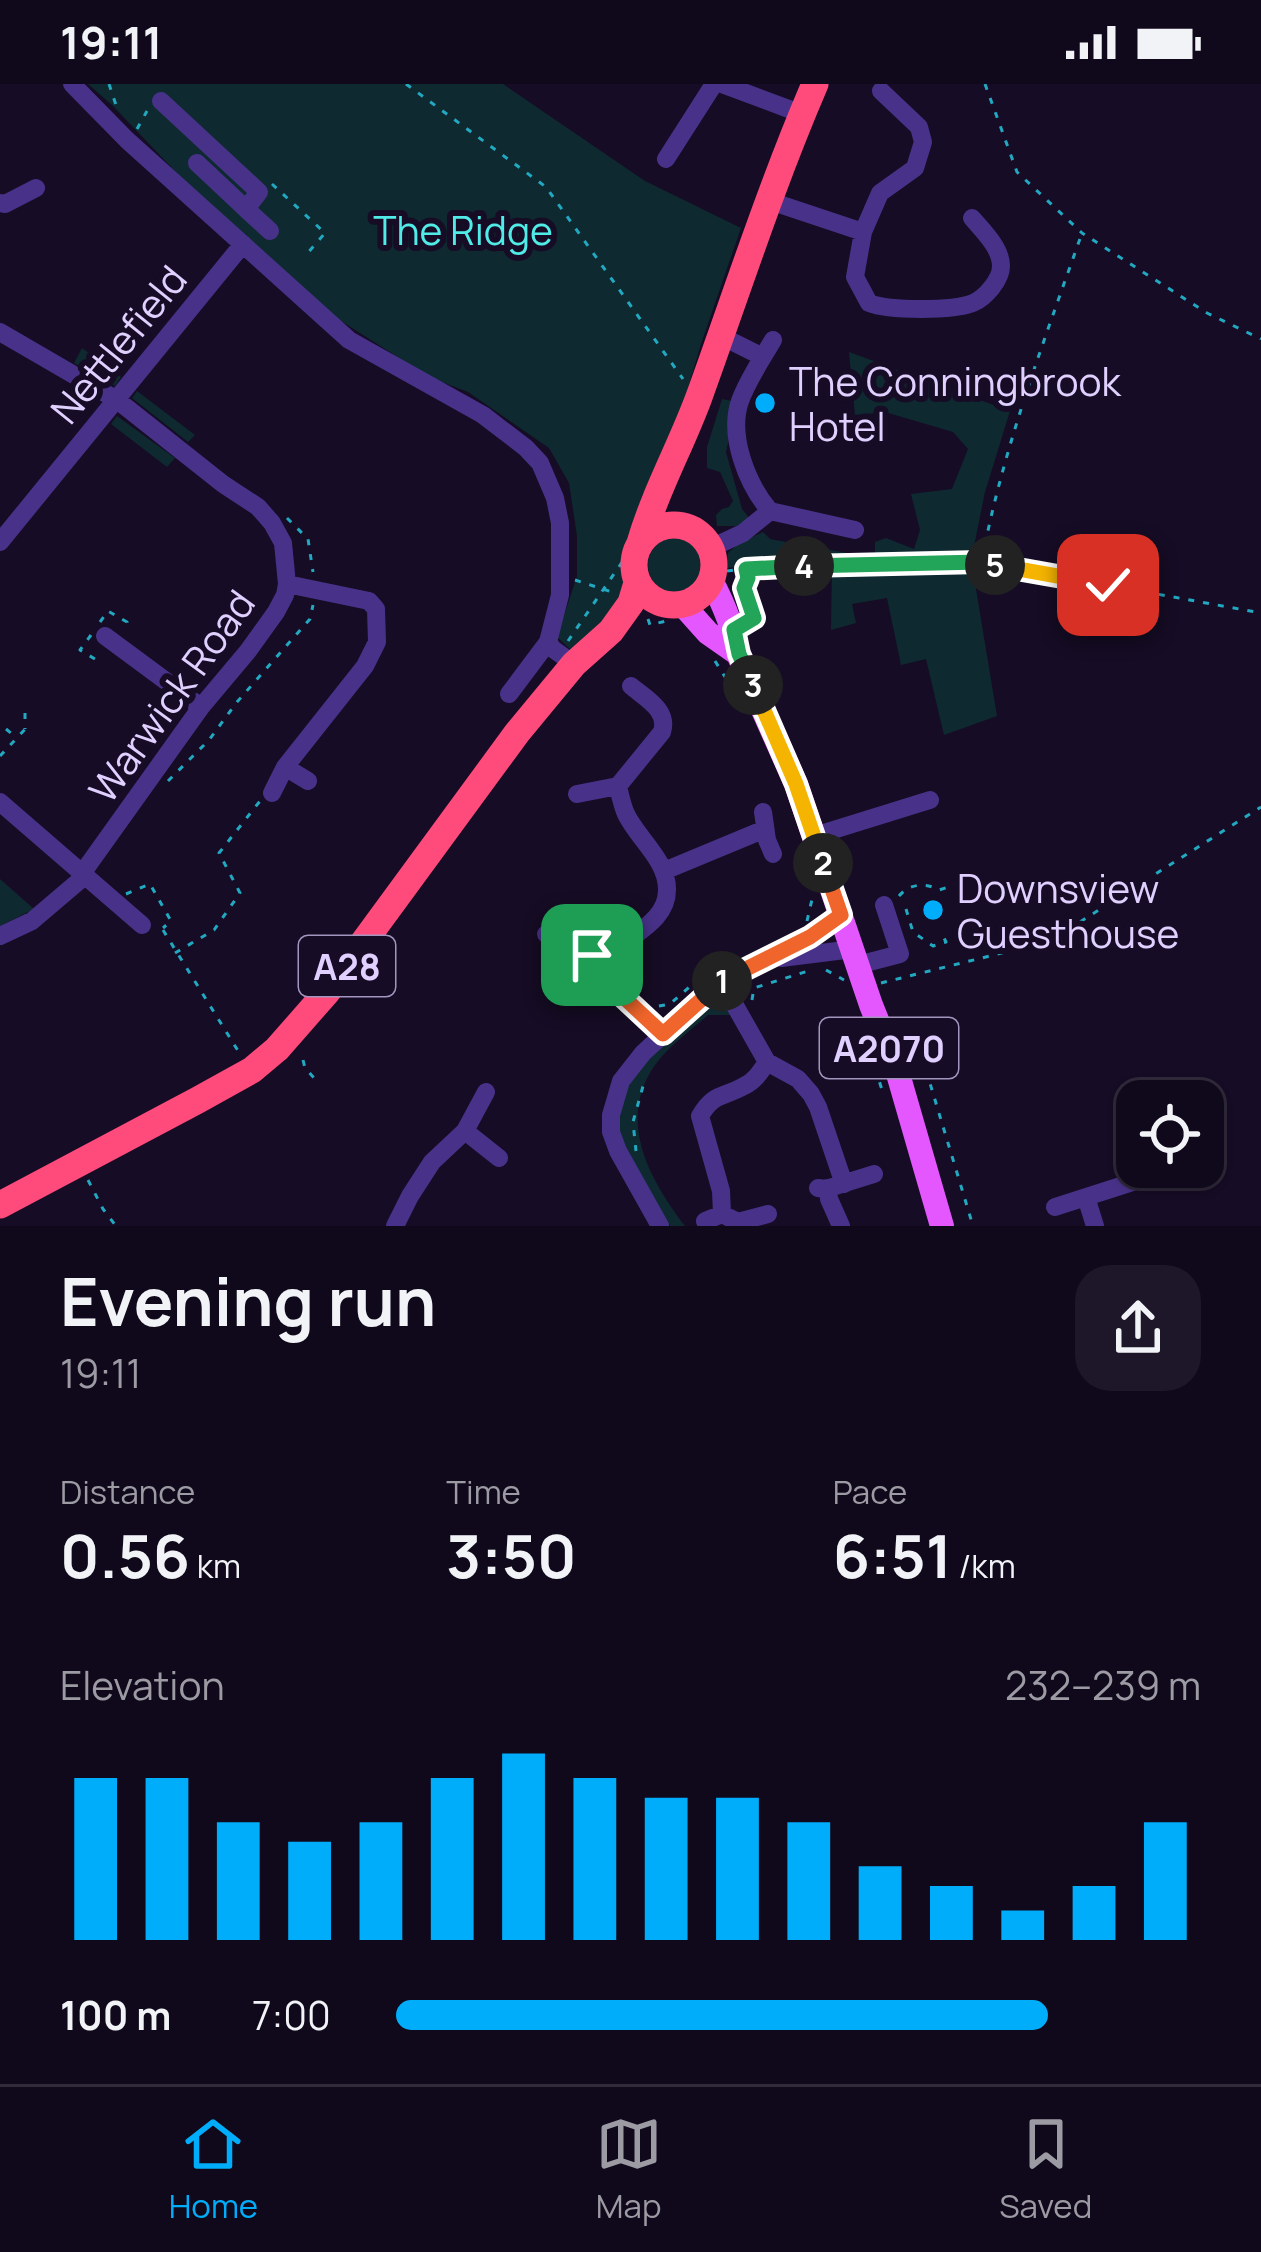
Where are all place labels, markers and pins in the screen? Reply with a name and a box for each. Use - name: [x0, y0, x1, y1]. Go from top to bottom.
- place label: The Conningbrook Hotel: [789, 354, 1123, 453]
- marker: The Conningbrook Hotel: [752, 390, 778, 416]
- pin: [1057, 534, 1159, 636]
- pin: 5: [965, 535, 1025, 595]
- pin: 4: [774, 536, 834, 596]
- pin: 3: [723, 655, 783, 715]
- pin: 2: [793, 833, 853, 893]
- place label: Downsview Guesthouse: [957, 861, 1179, 960]
- marker: Downsview Guesthouse: [920, 897, 946, 923]
- pin: [541, 904, 643, 1006]
- pin: 1: [692, 951, 752, 1011]

